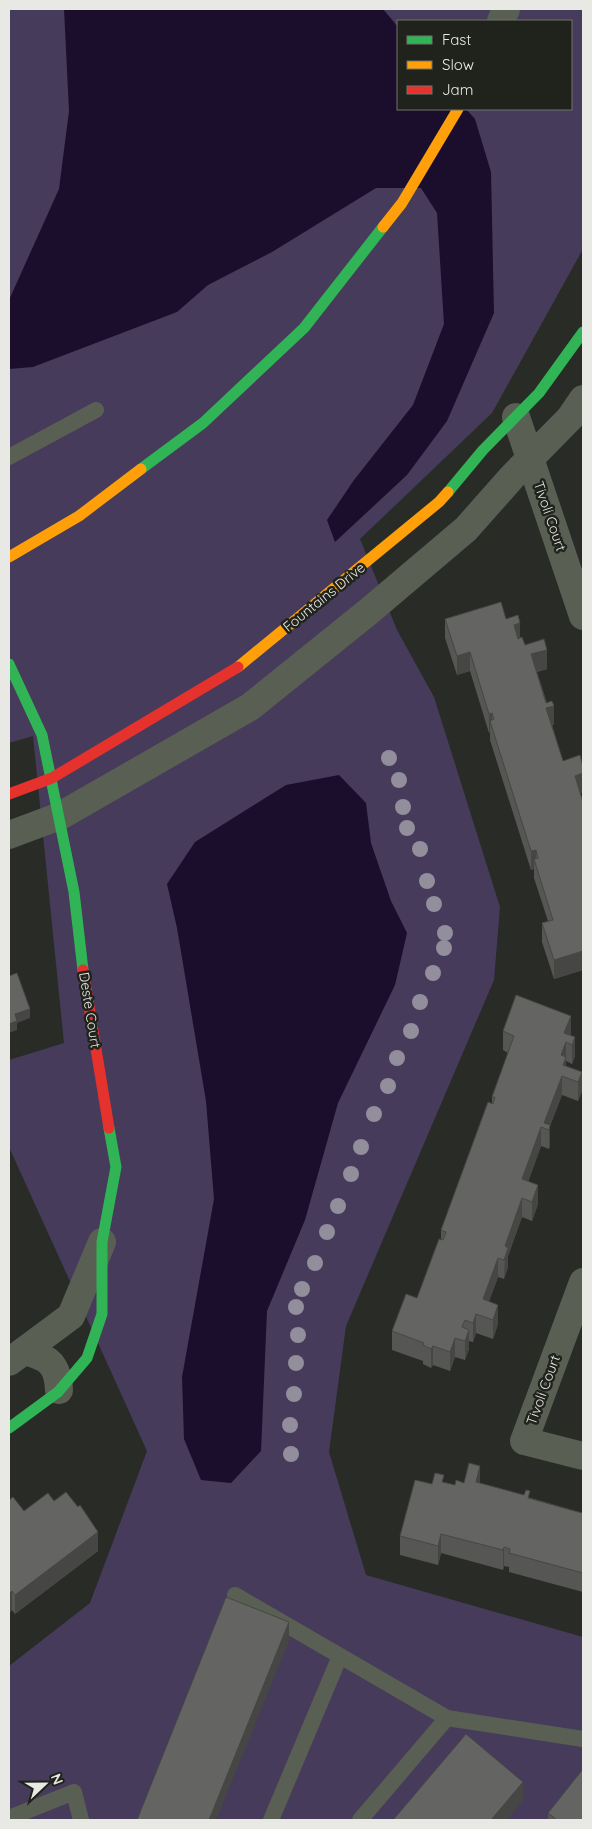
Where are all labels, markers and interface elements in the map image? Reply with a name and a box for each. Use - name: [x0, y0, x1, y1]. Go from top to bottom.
- legend: [397, 20, 572, 110]
- text: Fast: [442, 30, 471, 49]
- text: Slow: [442, 55, 474, 74]
- text: Jam: [442, 80, 473, 99]
- street label: Tivoli Court: [530, 479, 570, 554]
- street label: Fountains Drive: [279, 558, 369, 636]
- street label: Deste Court: [75, 971, 105, 1050]
- street label: Tivoli Court: [522, 1352, 564, 1427]
- north arrow: [20, 1759, 70, 1809]
- text: N: [47, 1771, 67, 1787]

